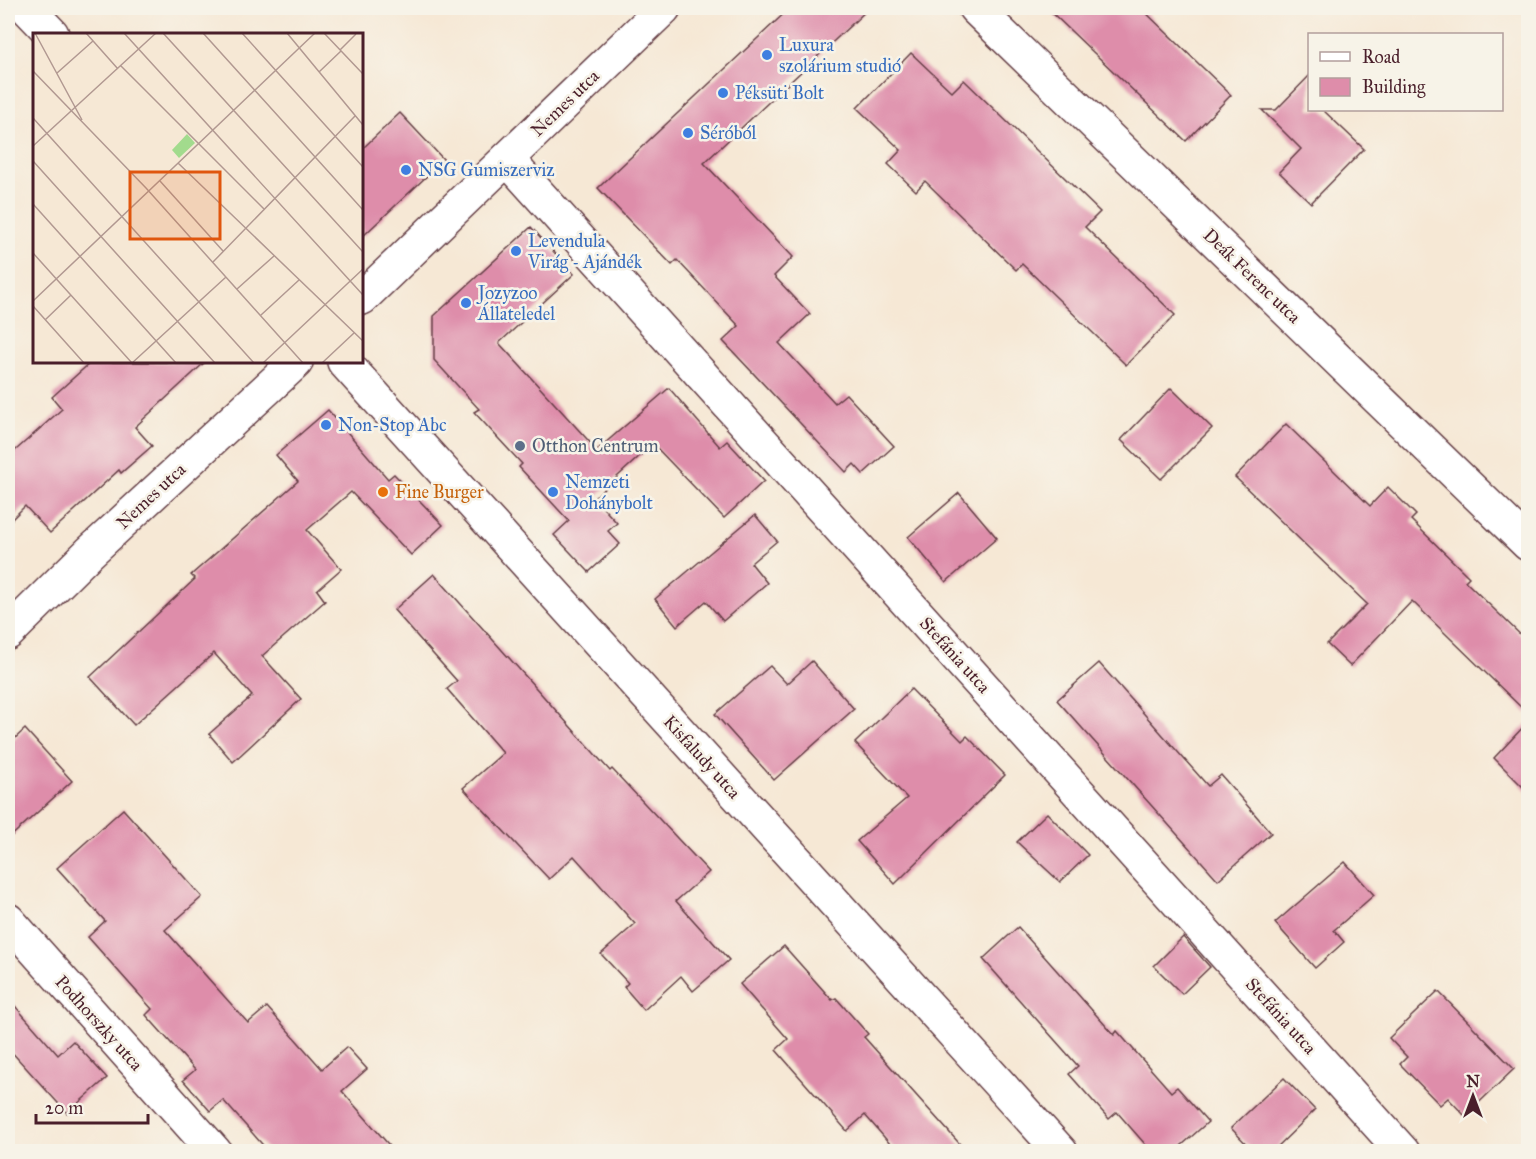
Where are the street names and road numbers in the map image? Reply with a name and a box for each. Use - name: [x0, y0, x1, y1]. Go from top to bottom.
- street label: Nemes utca: [526, 65, 604, 141]
- street label: Deák Ferenc utca: [1199, 224, 1306, 328]
- street label: Nemes utca: [112, 458, 190, 534]
- street label: Stefánia utca: [915, 612, 995, 698]
- street label: Kisfaludy utca: [659, 711, 745, 804]
- street label: Podhorszky utca: [50, 971, 148, 1075]
- street label: Stefánia utca: [1241, 973, 1321, 1059]

